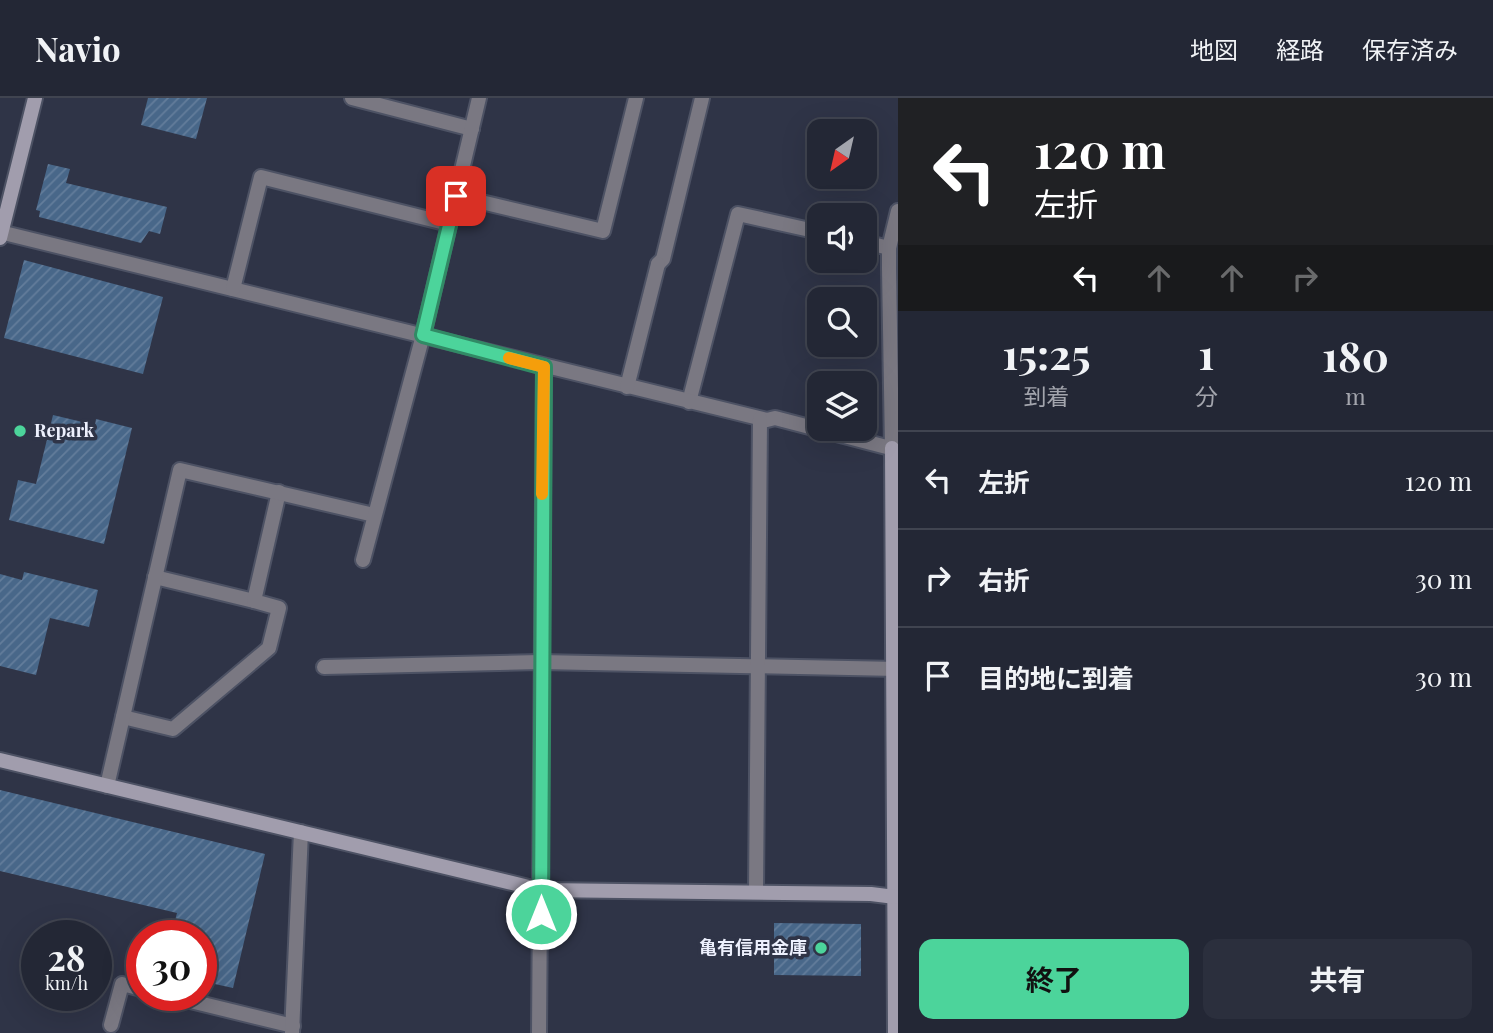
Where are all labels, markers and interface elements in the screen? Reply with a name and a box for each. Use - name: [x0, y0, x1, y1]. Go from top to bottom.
- text: Navio: [35, 26, 121, 70]
- text: 地図: [1190, 33, 1238, 65]
- text: 経路: [1276, 33, 1324, 65]
- text: 保存済み: [1362, 33, 1458, 65]
- text: 120 m: [1034, 116, 1166, 181]
- north arrow: [807, 119, 877, 189]
- map controls: [807, 119, 877, 441]
- icon: left: [919, 126, 1010, 217]
- pin: [426, 166, 486, 226]
- icon: arrive: [437, 177, 475, 215]
- text: 左折: [1034, 181, 1098, 224]
- button: sound: [807, 203, 877, 273]
- icon: left: [1067, 259, 1105, 297]
- icon: ahead: [1140, 259, 1178, 297]
- icon: ahead: [1213, 259, 1251, 297]
- icon: right: [1286, 259, 1324, 297]
- button: search: [807, 287, 877, 357]
- text: 15:25: [1002, 325, 1091, 381]
- text: 1: [1198, 325, 1214, 381]
- text: 180: [1322, 327, 1389, 383]
- button: layers: [807, 371, 877, 441]
- text: 到着: [1023, 380, 1069, 411]
- text: 分: [1195, 380, 1218, 411]
- text: m: [1345, 380, 1366, 411]
- place label: Repark: [34, 418, 95, 442]
- marker: Repark: [12, 423, 28, 439]
- icon: left: [919, 461, 957, 499]
- text: 120 m: [1405, 463, 1472, 498]
- text: 左折: [978, 464, 1030, 499]
- icon: right: [919, 559, 957, 597]
- text: 30 m: [1415, 561, 1472, 596]
- text: 右折: [978, 562, 1030, 597]
- icon: arrive: [919, 657, 957, 695]
- text: 30 m: [1415, 659, 1472, 694]
- text: 目的地に到着: [978, 660, 1134, 695]
- position arrow: [504, 877, 578, 951]
- speed limit sign: 30: [126, 920, 217, 1011]
- text: 28: [48, 933, 85, 980]
- place label: 亀有信用金庫: [699, 935, 807, 959]
- button: 終了: [919, 939, 1189, 1019]
- button: 共有: [1203, 939, 1472, 1019]
- marker: 亀有信用金庫: [813, 940, 829, 956]
- text: km/h: [45, 971, 88, 995]

